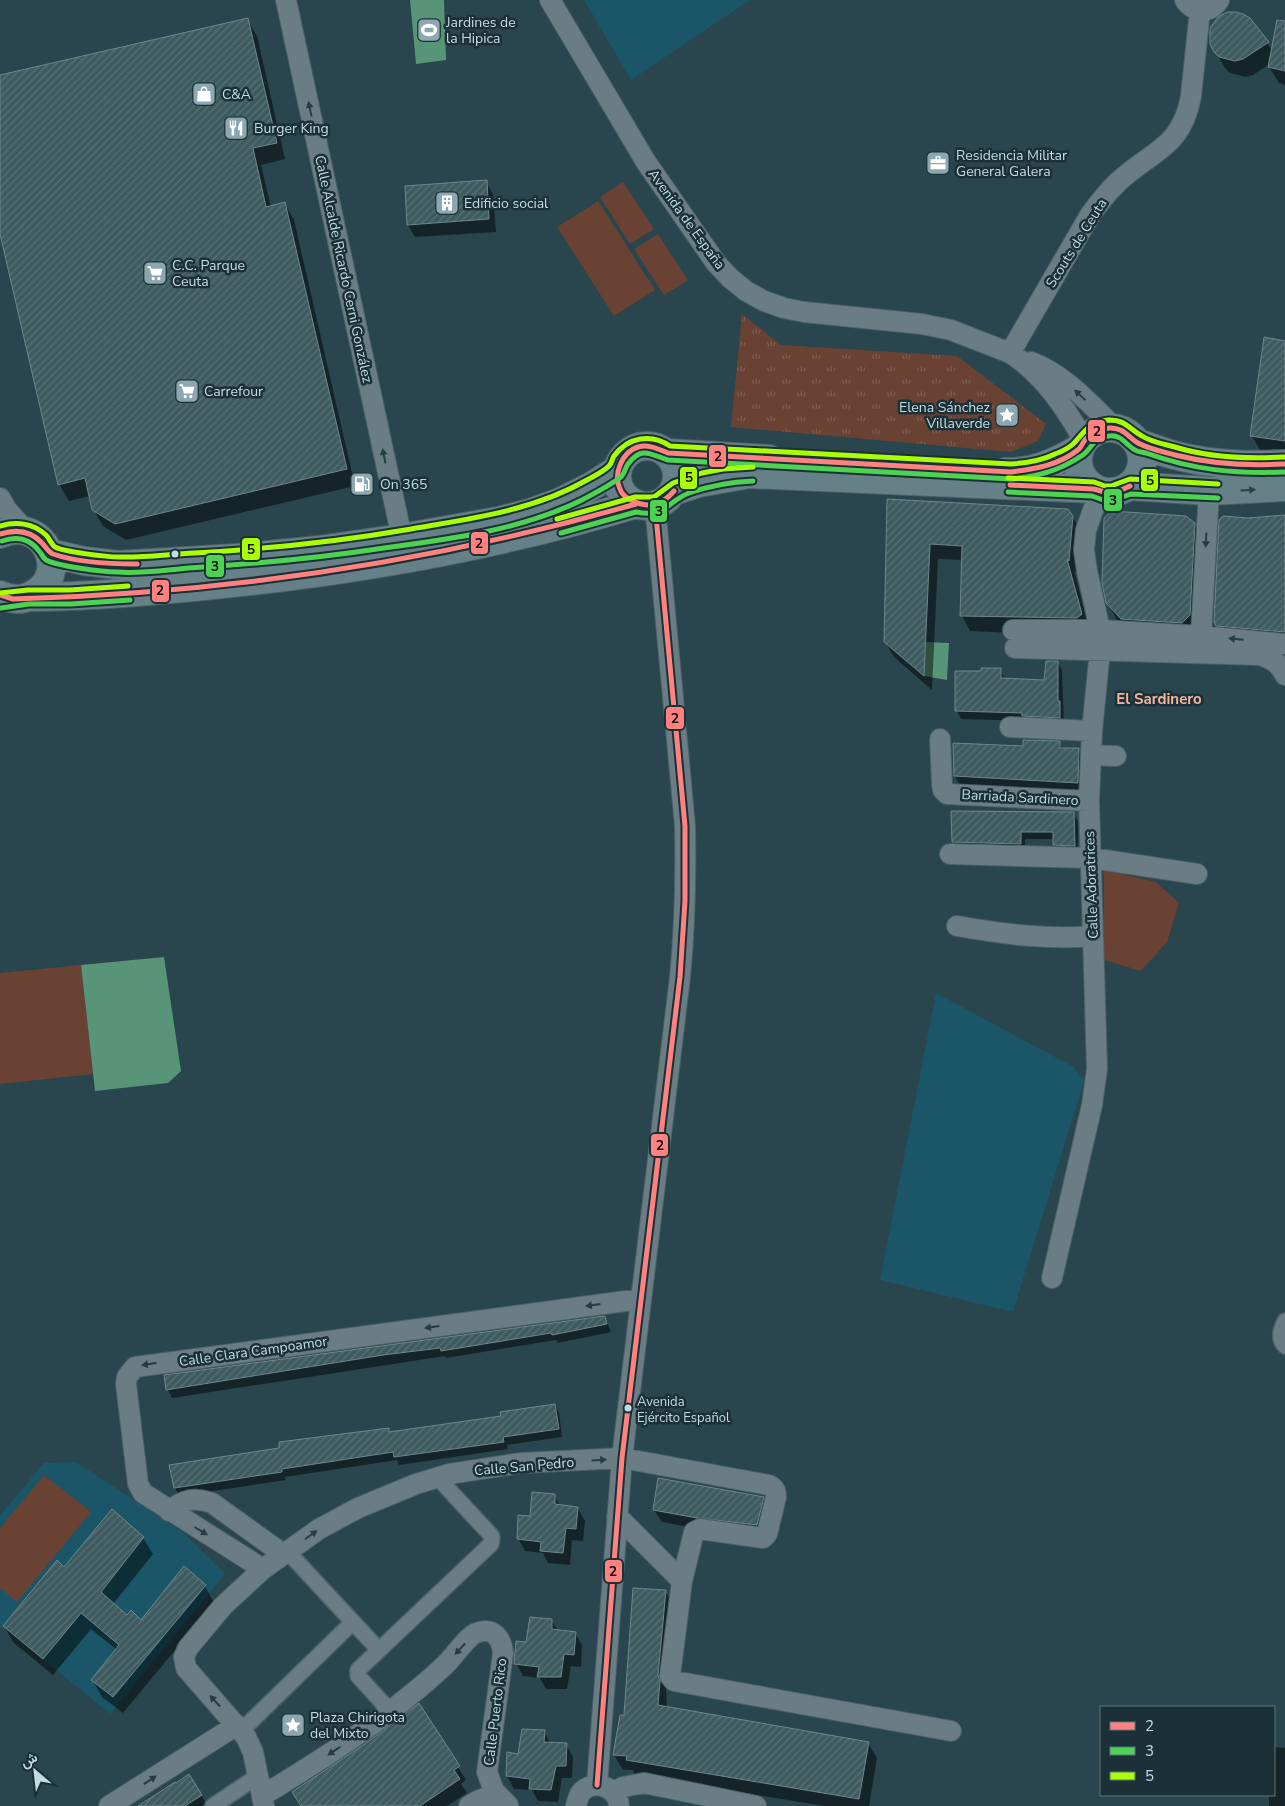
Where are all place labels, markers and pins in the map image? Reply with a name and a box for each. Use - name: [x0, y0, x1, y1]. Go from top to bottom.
- place label: Jardines de la Hipica: [445, 13, 516, 48]
- sports icon: Jardines de la Hipica: [416, 17, 442, 43]
- shop icon: C&A: [191, 81, 217, 107]
- place label: C&A: [222, 85, 251, 104]
- restaurant icon: Burger King: [223, 115, 249, 141]
- place label: Burger King: [254, 119, 329, 138]
- place label: Residencia Militar General Galera: [956, 146, 1067, 181]
- office icon: Residencia Militar General Galera: [925, 150, 951, 176]
- building icon: Edificio social: [434, 190, 460, 216]
- place label: Edificio social: [464, 194, 549, 213]
- place label: C.C. Parque Ceuta: [172, 256, 245, 291]
- supermarket icon: C.C. Parque Ceuta: [142, 260, 168, 286]
- supermarket icon: Carrefour: [174, 378, 200, 404]
- place label: Carrefour: [204, 382, 263, 401]
- place label: Elena Sánchez Villaverde: [899, 398, 991, 433]
- place icon: Elena Sánchez Villaverde: [994, 402, 1020, 428]
- fuel station icon: On 365: [349, 471, 375, 497]
- place label: On 365: [380, 475, 428, 494]
- unlabelled marker: [170, 549, 180, 559]
- place label: Avenida Ejército Español: [637, 1393, 730, 1427]
- marker: Avenida Ejército Español: [623, 1403, 633, 1413]
- place label: Plaza Chirigota del Mixto: [310, 1708, 405, 1743]
- place icon: Plaza Chirigota del Mixto: [280, 1712, 306, 1738]

